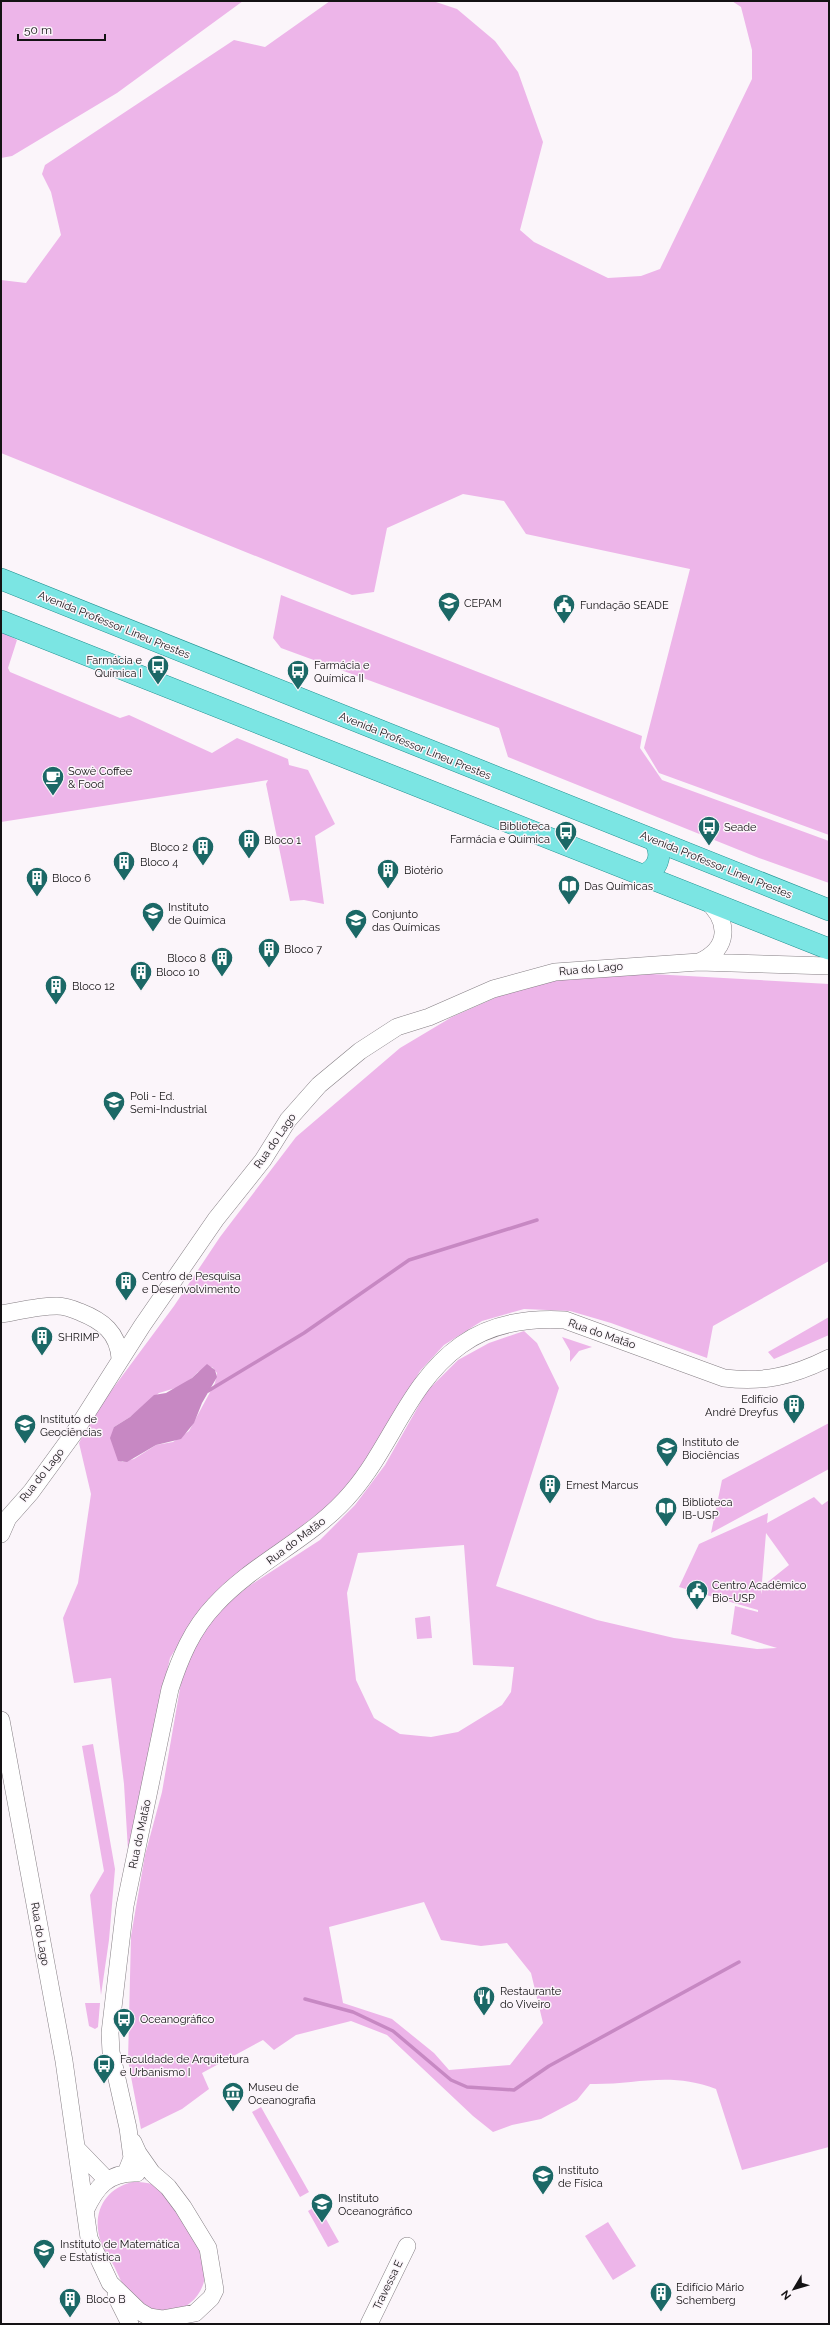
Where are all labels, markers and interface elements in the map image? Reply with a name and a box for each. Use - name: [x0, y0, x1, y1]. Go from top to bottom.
- scale bar: [18, 16, 105, 42]
- text: 50 m: [24, 23, 52, 37]
- street label: Avenida Professor Lineu Prestes: [36, 588, 192, 662]
- school or university icon: CEPAM: [436, 590, 462, 623]
- public building icon: Fundação SEADE: [551, 592, 577, 625]
- place label: CEPAM: [464, 597, 502, 610]
- place label: Fundação SEADE: [580, 599, 669, 612]
- bus stop icon: Farmácia e Química I: [145, 653, 171, 686]
- place label: Farmácia e Química I: [87, 654, 143, 680]
- bus stop icon: Farmácia e Química II: [285, 658, 311, 691]
- place label: Farmácia e Química II: [314, 659, 370, 685]
- street label: Avenida Professor Lineu Prestes: [337, 709, 493, 783]
- cafe icon: Sowè Coffee & Food: [40, 764, 66, 797]
- place label: Sowè Coffee & Food: [68, 765, 133, 791]
- bus stop icon: Seade: [696, 814, 722, 847]
- bus stop icon: Biblioteca Farmácia e Química: [553, 819, 579, 852]
- place label: Biblioteca Farmácia e Química: [450, 820, 550, 846]
- place label: Seade: [724, 821, 757, 834]
- building icon: Bloco 1: [236, 827, 262, 860]
- street label: Avenida Professor Lineu Prestes: [638, 828, 794, 902]
- building icon: Bloco 2: [190, 834, 216, 867]
- place label: Bloco 1: [264, 834, 301, 847]
- place label: Bloco 2: [150, 841, 188, 854]
- building icon: Bloco 4: [111, 849, 137, 882]
- place label: Bloco 4: [140, 856, 178, 869]
- building icon: Biotério: [375, 857, 401, 890]
- place label: Biotério: [404, 864, 443, 877]
- building icon: Bloco 6: [24, 865, 50, 898]
- place label: Bloco 6: [52, 872, 91, 885]
- library icon: Das Químicas: [556, 873, 582, 906]
- place label: Das Químicas: [584, 880, 653, 893]
- school or university icon: Instituto de Química: [140, 900, 166, 933]
- place label: Instituto de Química: [168, 901, 226, 927]
- school or university icon: Conjunto das Químicas: [343, 907, 369, 940]
- place label: Conjunto das Químicas: [372, 908, 440, 934]
- building icon: Bloco 7: [256, 936, 282, 969]
- place label: Bloco 7: [284, 943, 322, 956]
- building icon: Bloco 8: [209, 945, 235, 978]
- place label: Bloco 8: [167, 952, 206, 965]
- building icon: Bloco 10: [128, 959, 154, 992]
- street label: Rua do Lago: [558, 960, 624, 978]
- place label: Bloco 10: [156, 966, 200, 979]
- building icon: Bloco 12: [43, 973, 69, 1006]
- place label: Bloco 12: [72, 980, 115, 993]
- school or university icon: Poli - Ed. Semi-Industrial: [101, 1089, 127, 1122]
- place label: Poli - Ed. Semi-Industrial: [130, 1090, 207, 1116]
- street label: Rua do Lago: [251, 1111, 299, 1171]
- building icon: Centro de Pesquisa e Desenvolvimento: [113, 1269, 139, 1302]
- place label: Centro de Pesquisa e Desenvolvimento: [142, 1270, 241, 1296]
- street label: Rua do Matão: [567, 1316, 638, 1352]
- building icon: SHRIMP: [29, 1324, 55, 1357]
- place label: SHRIMP: [58, 1331, 99, 1344]
- building icon: Edifício André Dreyfus: [781, 1392, 807, 1425]
- place label: Edifício André Dreyfus: [705, 1393, 778, 1419]
- school or university icon: Instituto de Geociências: [12, 1412, 38, 1445]
- place label: Instituto de Geociências: [40, 1413, 102, 1439]
- school or university icon: Instituto de Biociências: [654, 1435, 680, 1468]
- place label: Instituto de Biociências: [682, 1436, 740, 1462]
- street label: Rua do Lago: [17, 1445, 67, 1504]
- building icon: Ernest Marcus: [537, 1472, 563, 1505]
- place label: Ernest Marcus: [566, 1479, 638, 1492]
- library icon: Biblioteca IB-USP: [653, 1495, 679, 1528]
- place label: Biblioteca IB-USP: [682, 1496, 732, 1522]
- street label: Rua do Matão: [264, 1514, 328, 1567]
- public building icon: Centro Acadêmico Bio-USP: [684, 1578, 710, 1611]
- place label: Centro Acadêmico Bio-USP: [712, 1579, 807, 1605]
- street label: Rua do Matão: [126, 1798, 154, 1870]
- street label: Rua do Lago: [28, 1901, 52, 1967]
- restaurant icon: Restaurante do Viveiro: [471, 1984, 497, 2017]
- place label: Restaurante do Viveiro: [500, 1985, 562, 2011]
- bus stop icon: Oceanográfico: [111, 2006, 137, 2039]
- place label: Oceanográfico: [140, 2013, 215, 2026]
- bus stop icon: Faculdade de Arquitetura e Urbanismo I: [91, 2052, 117, 2085]
- place label: Faculdade de Arquitetura e Urbanismo I: [120, 2053, 249, 2079]
- museum icon: Museu de Oceanografia: [220, 2080, 246, 2113]
- place label: Museu de Oceanografia: [248, 2081, 316, 2107]
- school or university icon: Instituto de Física: [530, 2163, 556, 2196]
- place label: Instituto de Física: [558, 2164, 603, 2190]
- school or university icon: Instituto Oceanográfico: [309, 2191, 335, 2224]
- place label: Instituto Oceanográfico: [338, 2192, 413, 2218]
- school or university icon: Instituto de Matemática e Estatística: [31, 2237, 57, 2270]
- place label: Instituto de Matemática e Estatística: [60, 2238, 180, 2264]
- street label: Travessa E: [370, 2258, 406, 2312]
- north arrow: [774, 2269, 814, 2309]
- building icon: Edifício Mário Schemberg: [648, 2280, 674, 2313]
- place label: Edifício Mário Schemberg: [676, 2281, 744, 2307]
- building icon: Bloco B: [57, 2286, 83, 2319]
- text: N: [779, 2288, 794, 2302]
- place label: Bloco B: [86, 2293, 126, 2306]

